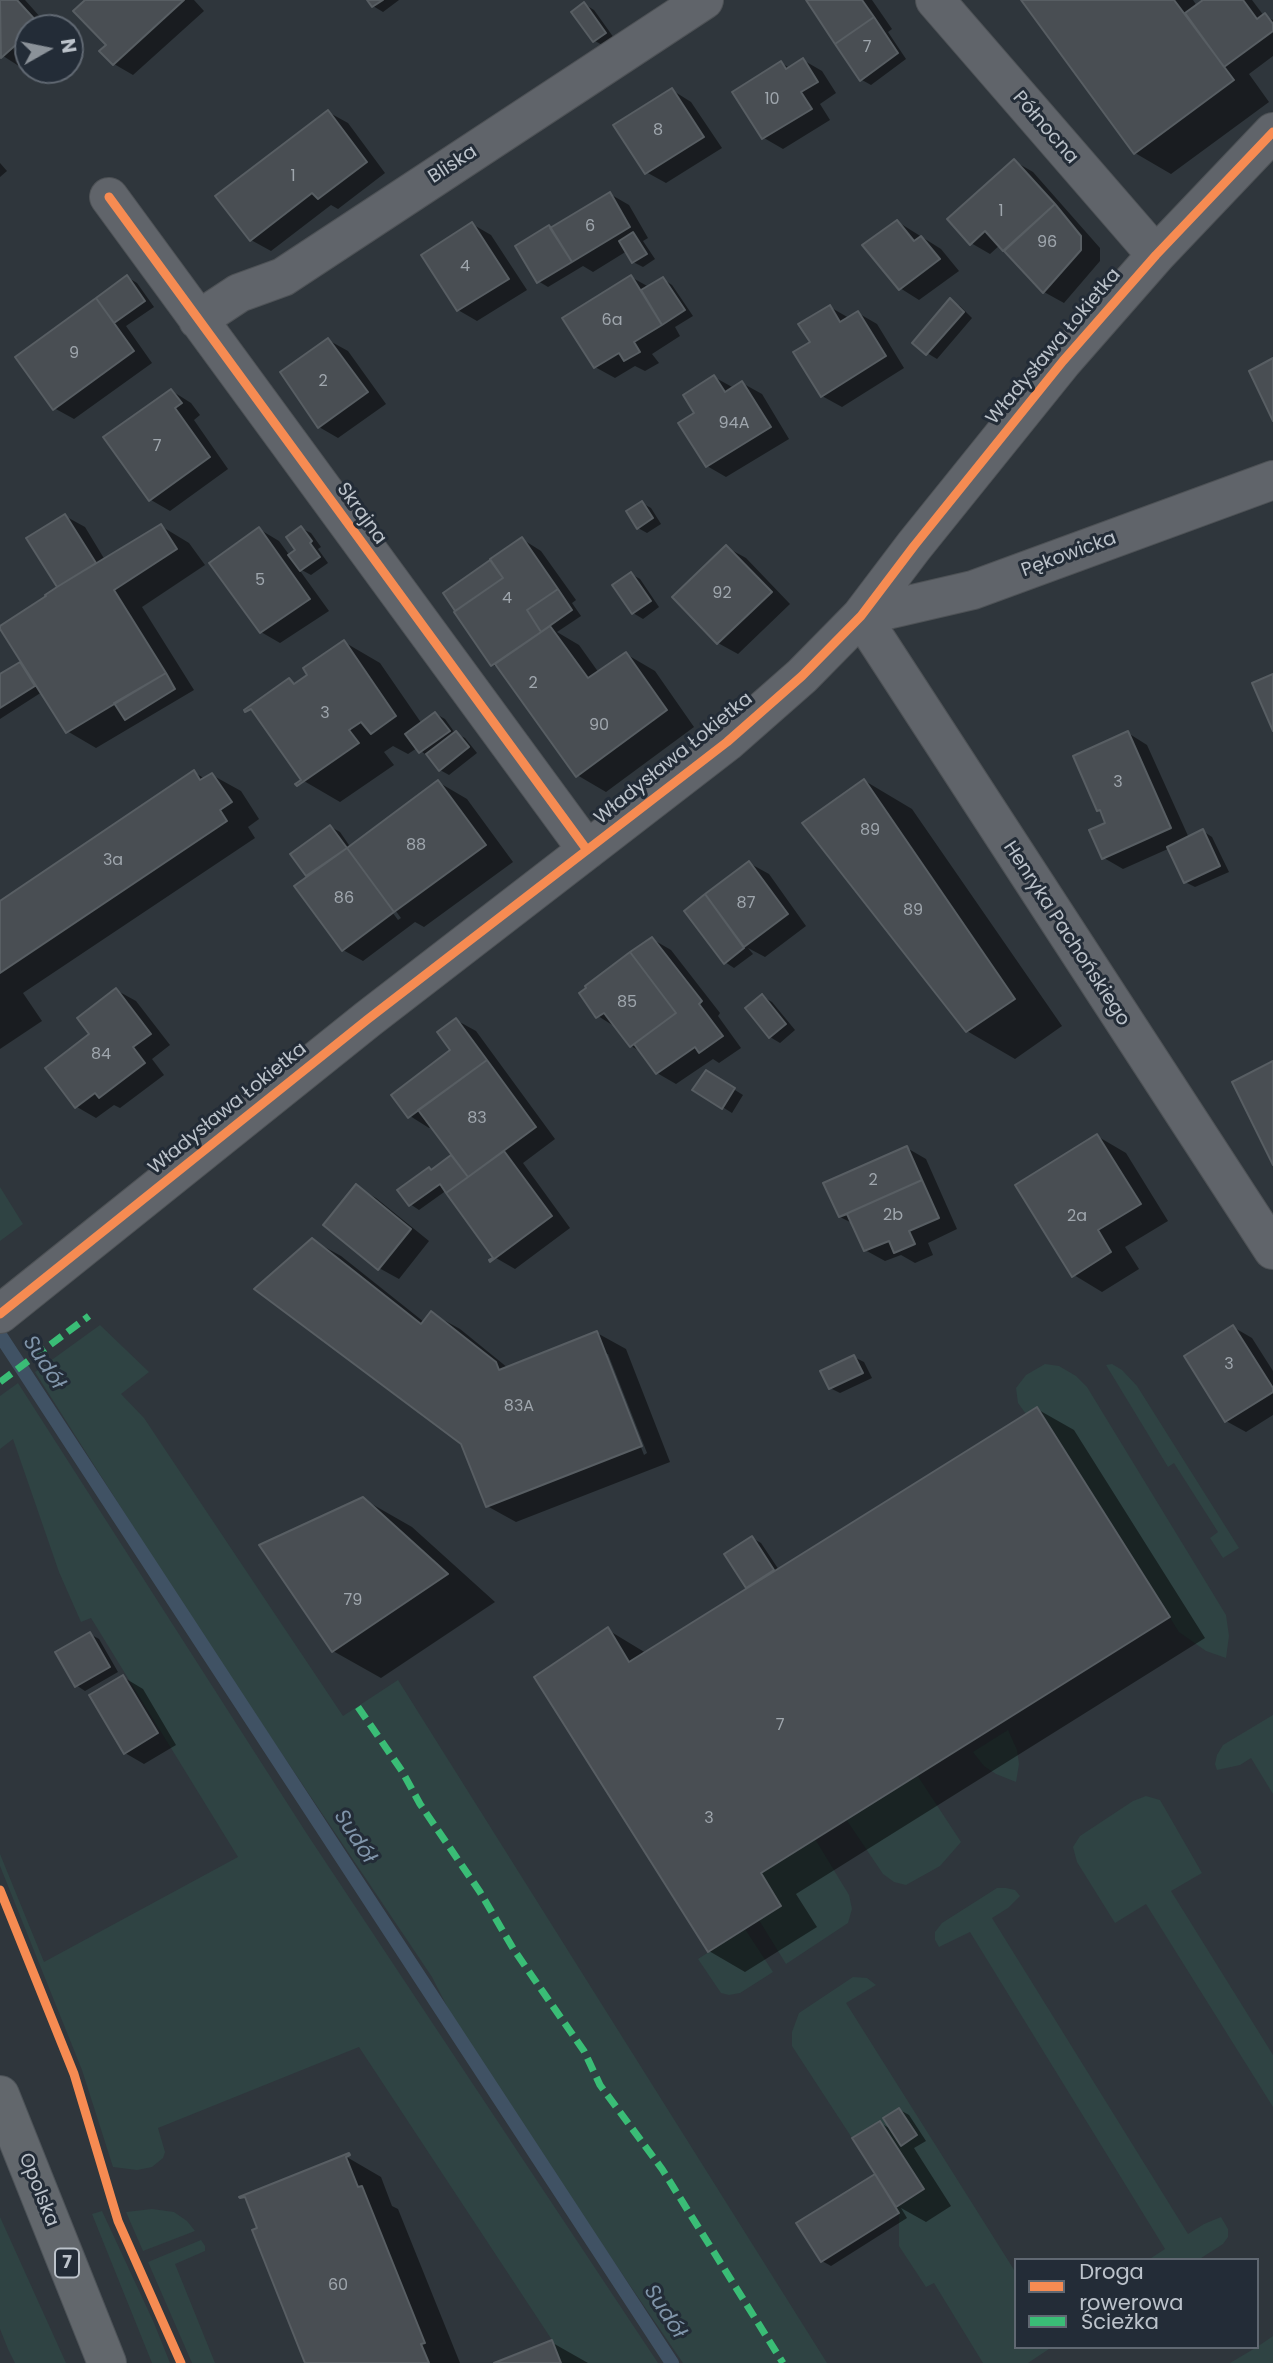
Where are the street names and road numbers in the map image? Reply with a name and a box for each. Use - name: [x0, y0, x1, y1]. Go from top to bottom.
- street label: Północna: [1007, 87, 1083, 169]
- street label: Bliska: [424, 141, 482, 189]
- street label: Władysława Łokietka: [982, 264, 1126, 430]
- street label: Skrajna: [331, 479, 391, 549]
- street label: Pękowicka: [1019, 527, 1119, 583]
- street label: Władysława Łokietka: [590, 688, 758, 830]
- street label: Henryka Pachońskiego: [998, 837, 1134, 1031]
- street label: Władysława Łokietka: [144, 1038, 312, 1180]
- street label: Opolska: [13, 2150, 63, 2230]
- road number: 7: [55, 2248, 79, 2278]

